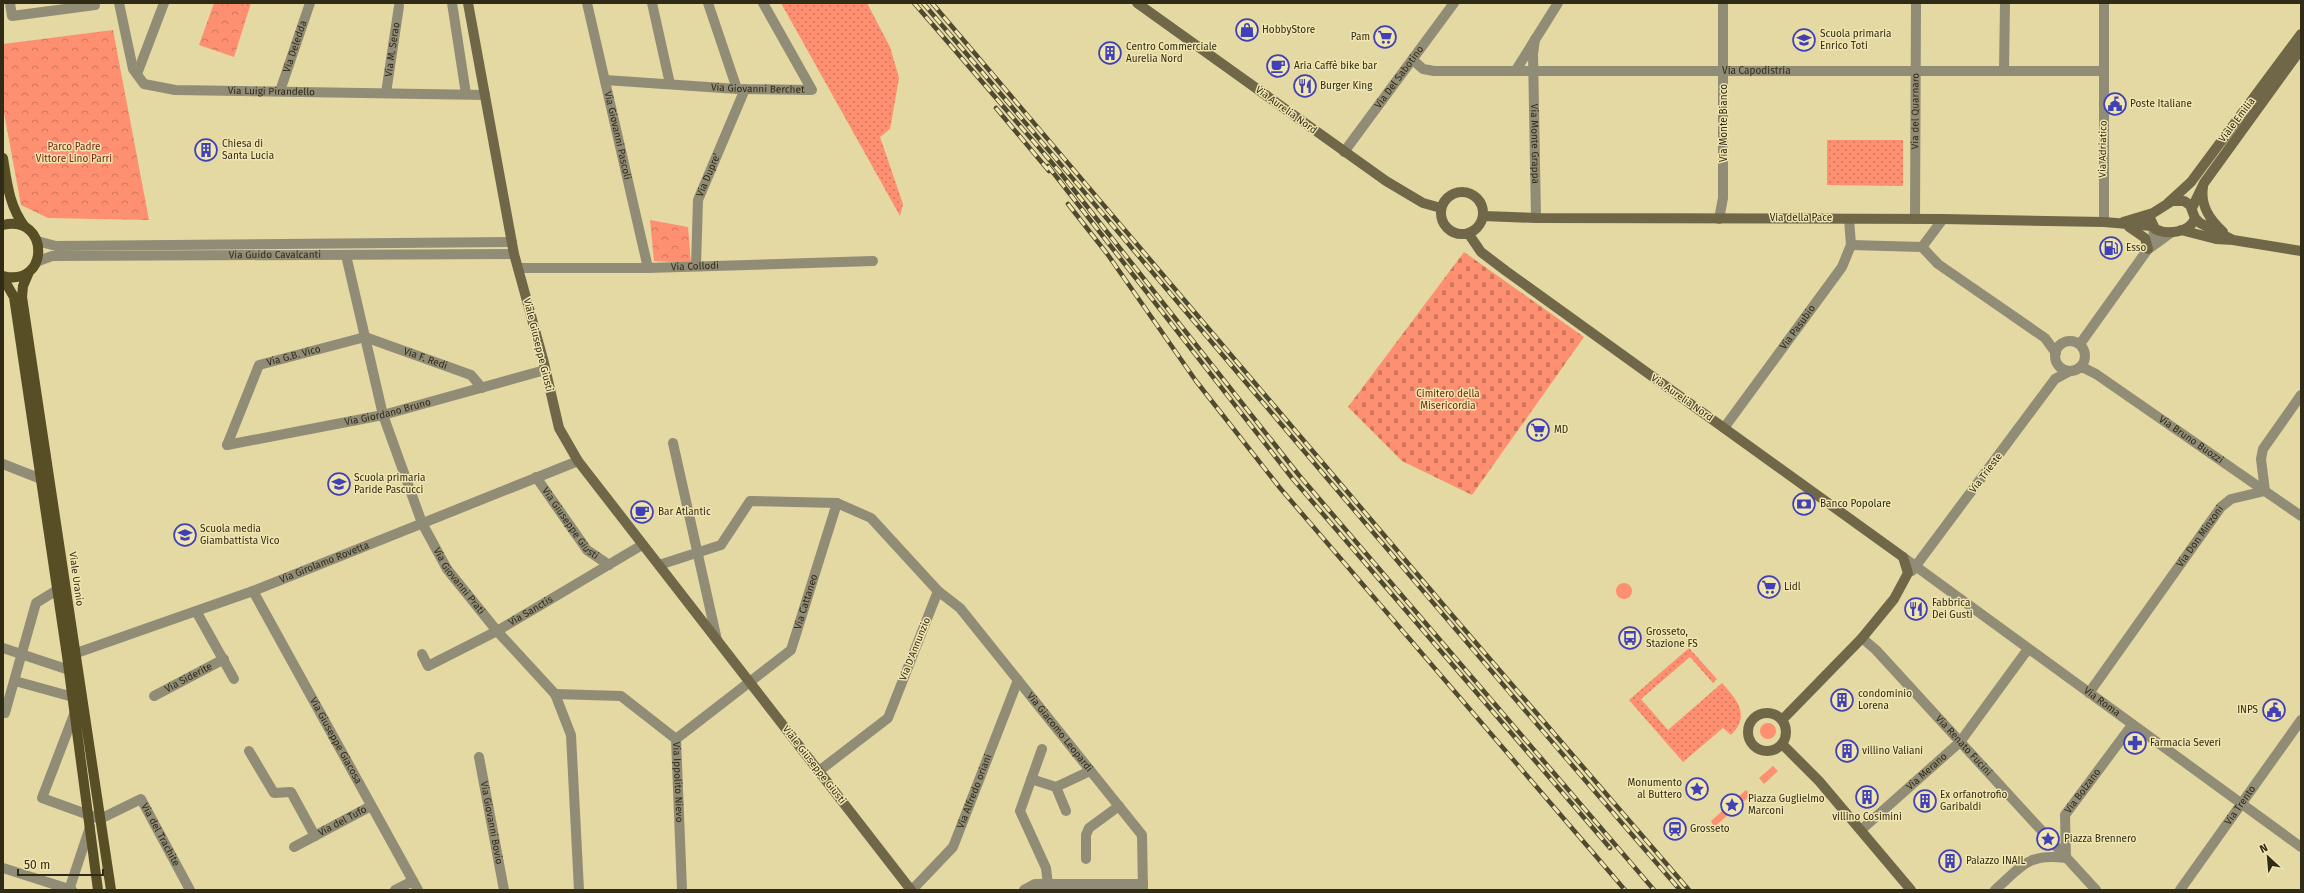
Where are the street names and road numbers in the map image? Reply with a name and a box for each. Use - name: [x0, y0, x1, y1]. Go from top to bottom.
- street label: Via Deledda: [281, 19, 310, 74]
- street label: Via M. Serao: [382, 21, 403, 78]
- street label: Via Del Sabotino: [1372, 43, 1426, 111]
- street label: Via Capodistria: [1722, 65, 1791, 77]
- street label: Via del Quarnaro: [1909, 73, 1922, 149]
- street label: Via Giovanni Berchet: [710, 81, 805, 96]
- street label: Via Aurelia Nord: [1253, 84, 1319, 136]
- street label: Via Monte Bianco: [1718, 84, 1730, 162]
- street label: Via Luigi Pirandello: [228, 85, 315, 98]
- street label: Via Giovanni Pascoli: [602, 90, 634, 181]
- street label: Viale Emilia: [2216, 95, 2258, 145]
- street label: Via Monte Grappa: [1528, 104, 1541, 184]
- street label: Via Adriatico: [2097, 120, 2110, 178]
- street label: Via Dupre': [694, 152, 723, 199]
- street label: Via della Pace: [1770, 212, 1832, 224]
- street label: Via Guido Cavalcanti: [229, 249, 321, 261]
- street label: Via Collodi: [671, 260, 719, 273]
- street label: Viale Giuseppe Giusti: [521, 297, 555, 393]
- street label: Via Pasubio: [1778, 302, 1818, 352]
- street label: Via G.B. Vico: [265, 343, 322, 369]
- street label: Via F. Redi: [402, 345, 449, 372]
- street label: Via Aurelia Nord: [1649, 372, 1715, 424]
- street label: Via Giordano Bruno: [344, 396, 432, 428]
- street label: Via Bruno Buozzi: [2156, 413, 2226, 466]
- street label: Via Trieste: [1967, 451, 2005, 495]
- street label: Via Giuseppe Giusti: [539, 485, 601, 562]
- street label: Via Don Minzoni: [2174, 503, 2226, 570]
- street label: Via Girolamo Rovetta: [278, 539, 371, 586]
- street label: Via Giovanni Prati: [431, 546, 487, 617]
- street label: Viale Uranio: [66, 551, 86, 607]
- street label: Via Cattaneo: [792, 572, 820, 631]
- street label: Via Sanctis: [507, 593, 555, 629]
- street label: Via D'Annunzio: [897, 616, 933, 682]
- street label: Via Siderite: [163, 660, 214, 695]
- street label: Via Roma: [2081, 685, 2122, 719]
- street label: Via Giacomo Leopardi: [1024, 690, 1095, 774]
- street label: Via Giuseppe Giacosa: [307, 695, 364, 786]
- street label: Via Renato Fucini: [1933, 713, 1994, 778]
- street label: Viale Giuseppe Giusti: [780, 724, 848, 807]
- street label: Via Ippolito Nievo: [670, 742, 685, 823]
- street label: Via Merano: [1904, 750, 1950, 793]
- street label: Via Alfredo oriani: [955, 752, 995, 830]
- street label: Via Bolzano: [2062, 766, 2104, 816]
- street label: Via Giovanni Bovio: [478, 780, 505, 866]
- street label: Via Trento: [2222, 783, 2259, 827]
- street label: Via del Trachite: [138, 801, 182, 868]
- street label: Via del Tufo: [316, 803, 369, 839]

